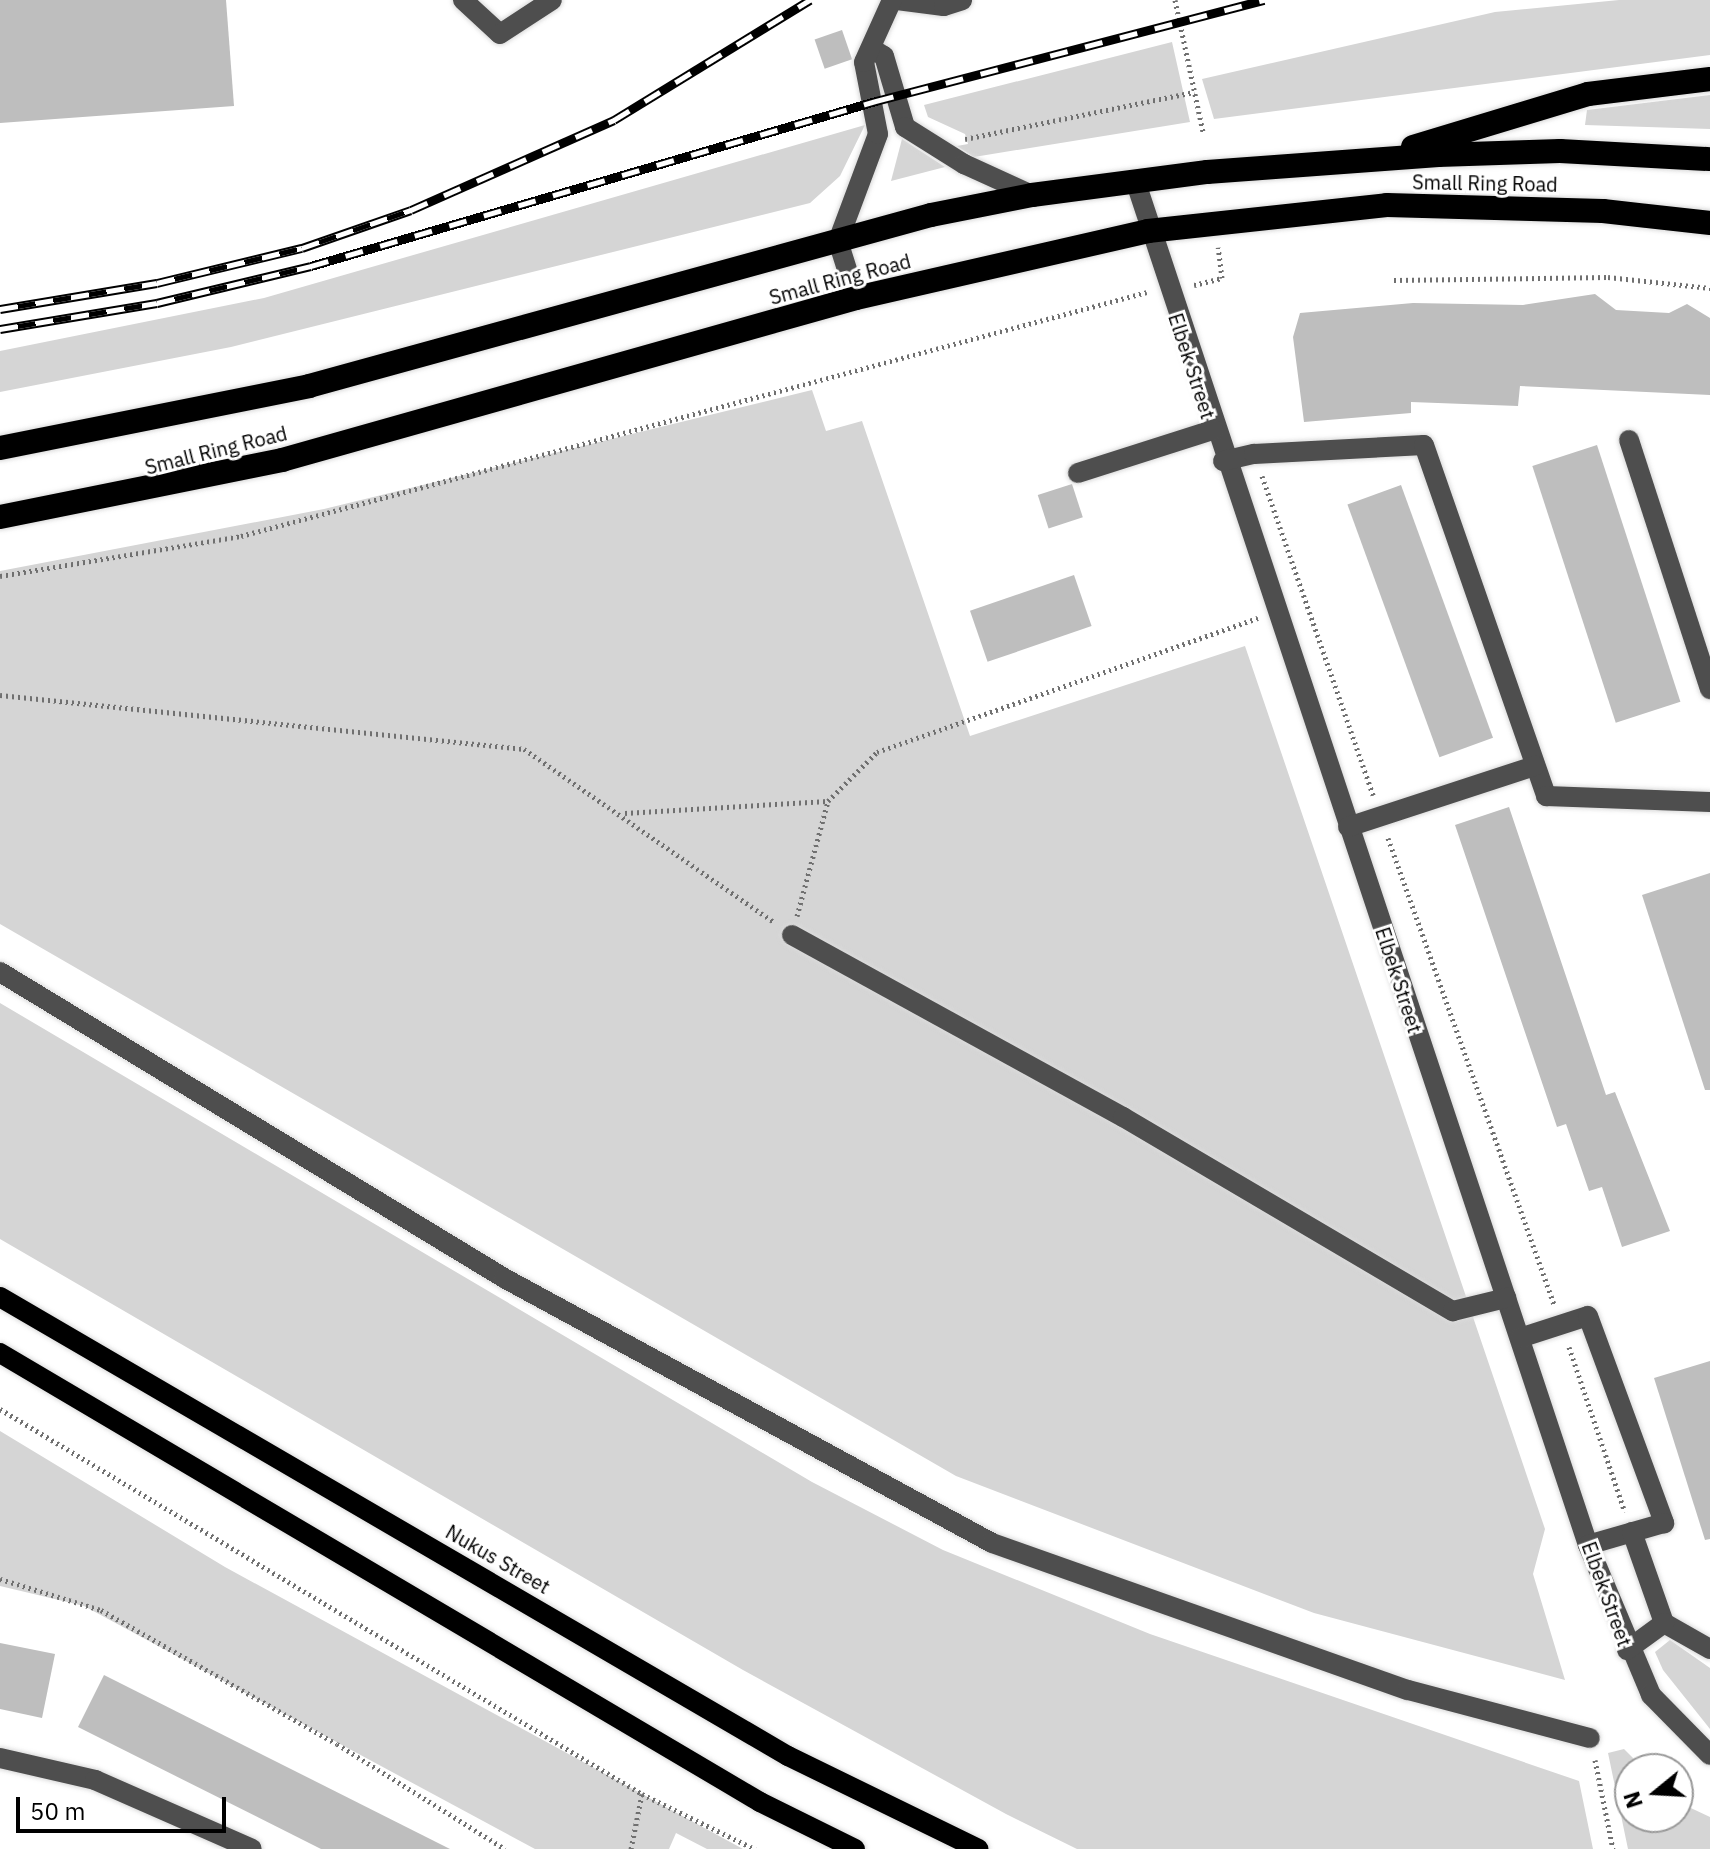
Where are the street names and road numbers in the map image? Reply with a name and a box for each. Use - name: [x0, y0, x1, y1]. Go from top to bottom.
- street label: Small Ring Road: [1412, 170, 1558, 196]
- street label: Small Ring Road: [767, 249, 913, 309]
- street label: Elbek Street: [1164, 310, 1220, 422]
- street label: Small Ring Road: [142, 421, 290, 479]
- street label: Elbek Street: [1371, 924, 1427, 1036]
- street label: Nukus Street: [442, 1519, 554, 1599]
- street label: Elbek Street: [1577, 1538, 1637, 1650]

